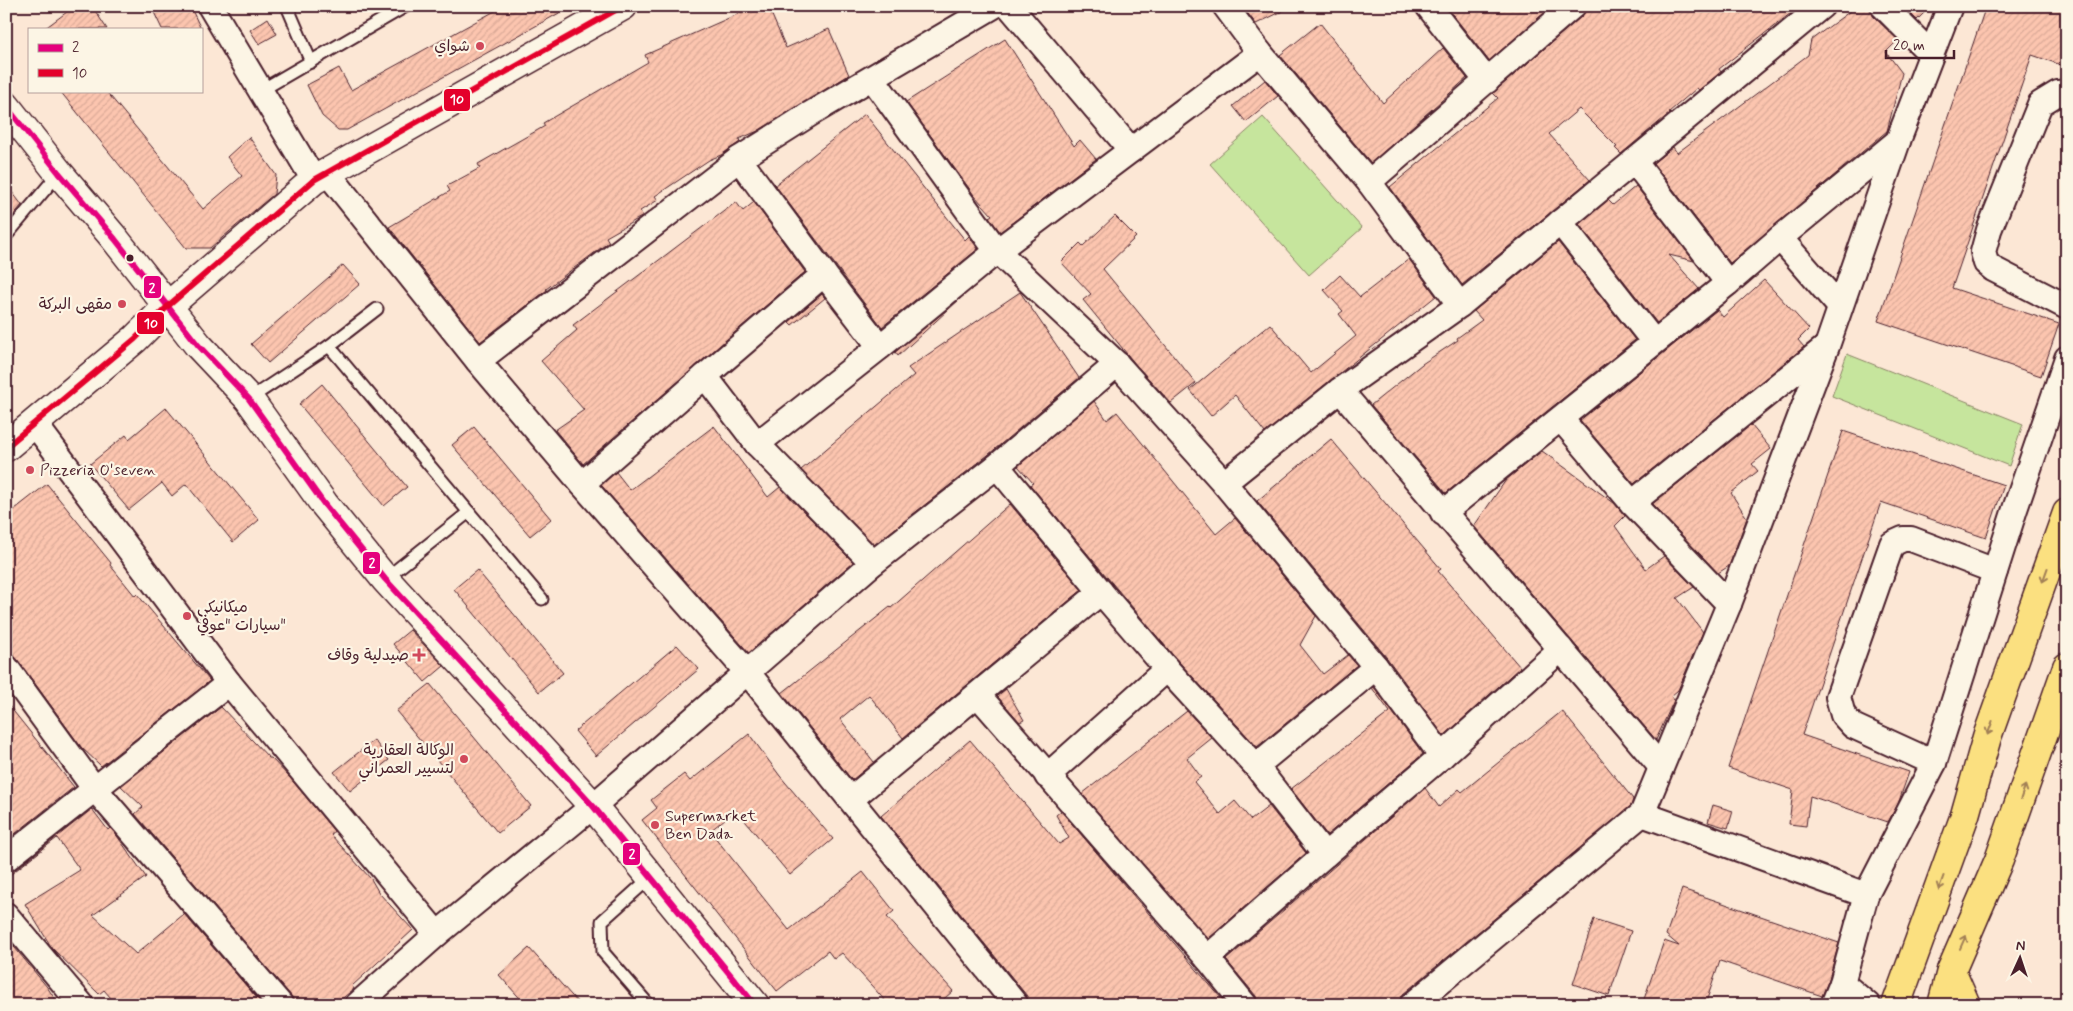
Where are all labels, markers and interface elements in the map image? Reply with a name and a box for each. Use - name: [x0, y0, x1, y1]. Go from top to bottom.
- legend: [28, 28, 202, 92]
- scale bar: [1886, 28, 1953, 60]
- place label: شواي: [434, 36, 470, 57]
- text: 20 m: [1893, 36, 1925, 56]
- text: 2: [72, 38, 79, 58]
- marker: شواي: [474, 40, 486, 52]
- text: 10: [72, 64, 87, 84]
- line badge: 10: [443, 88, 471, 112]
- text: 10: [450, 91, 464, 109]
- unlabelled marker: [125, 253, 135, 263]
- line badge: 2: [143, 275, 162, 299]
- text: 2: [149, 279, 156, 297]
- place label: مقهى البركة: [39, 294, 112, 315]
- marker: مقهى البركة: [116, 298, 128, 310]
- line badge: 10: [136, 311, 165, 335]
- text: 10: [144, 315, 158, 333]
- place label: Pizzeria O'seven: [40, 460, 156, 481]
- marker: Pizzeria O'seven: [24, 464, 36, 476]
- line badge: 2: [362, 551, 381, 575]
- text: 2: [369, 554, 376, 572]
- one-way arrow: [2039, 567, 2049, 583]
- place label: ميكانيكي سيارات "عوفي": [197, 597, 286, 636]
- marker: ميكانيكي سيارات "عوفي": [181, 610, 193, 622]
- place label: صيدلية وقاف: [327, 645, 409, 666]
- marker: صيدلية وقاف: [413, 649, 425, 661]
- one-way arrow: [1985, 720, 1994, 735]
- place label: الوكالة العقارية لتسيير العمراني: [358, 740, 454, 782]
- marker: الوكالة العقارية لتسيير العمراني: [458, 753, 470, 765]
- one-way arrow: [2019, 784, 2029, 800]
- place label: Supermarket Ben Dada: [665, 806, 757, 845]
- marker: Supermarket Ben Dada: [649, 819, 661, 831]
- line badge: 2: [622, 842, 641, 866]
- text: 2: [629, 845, 636, 863]
- one-way arrow: [1936, 875, 1945, 890]
- north arrow: [1996, 934, 2046, 984]
- one-way arrow: [1959, 935, 1969, 950]
- text: N: [2015, 937, 2026, 955]

